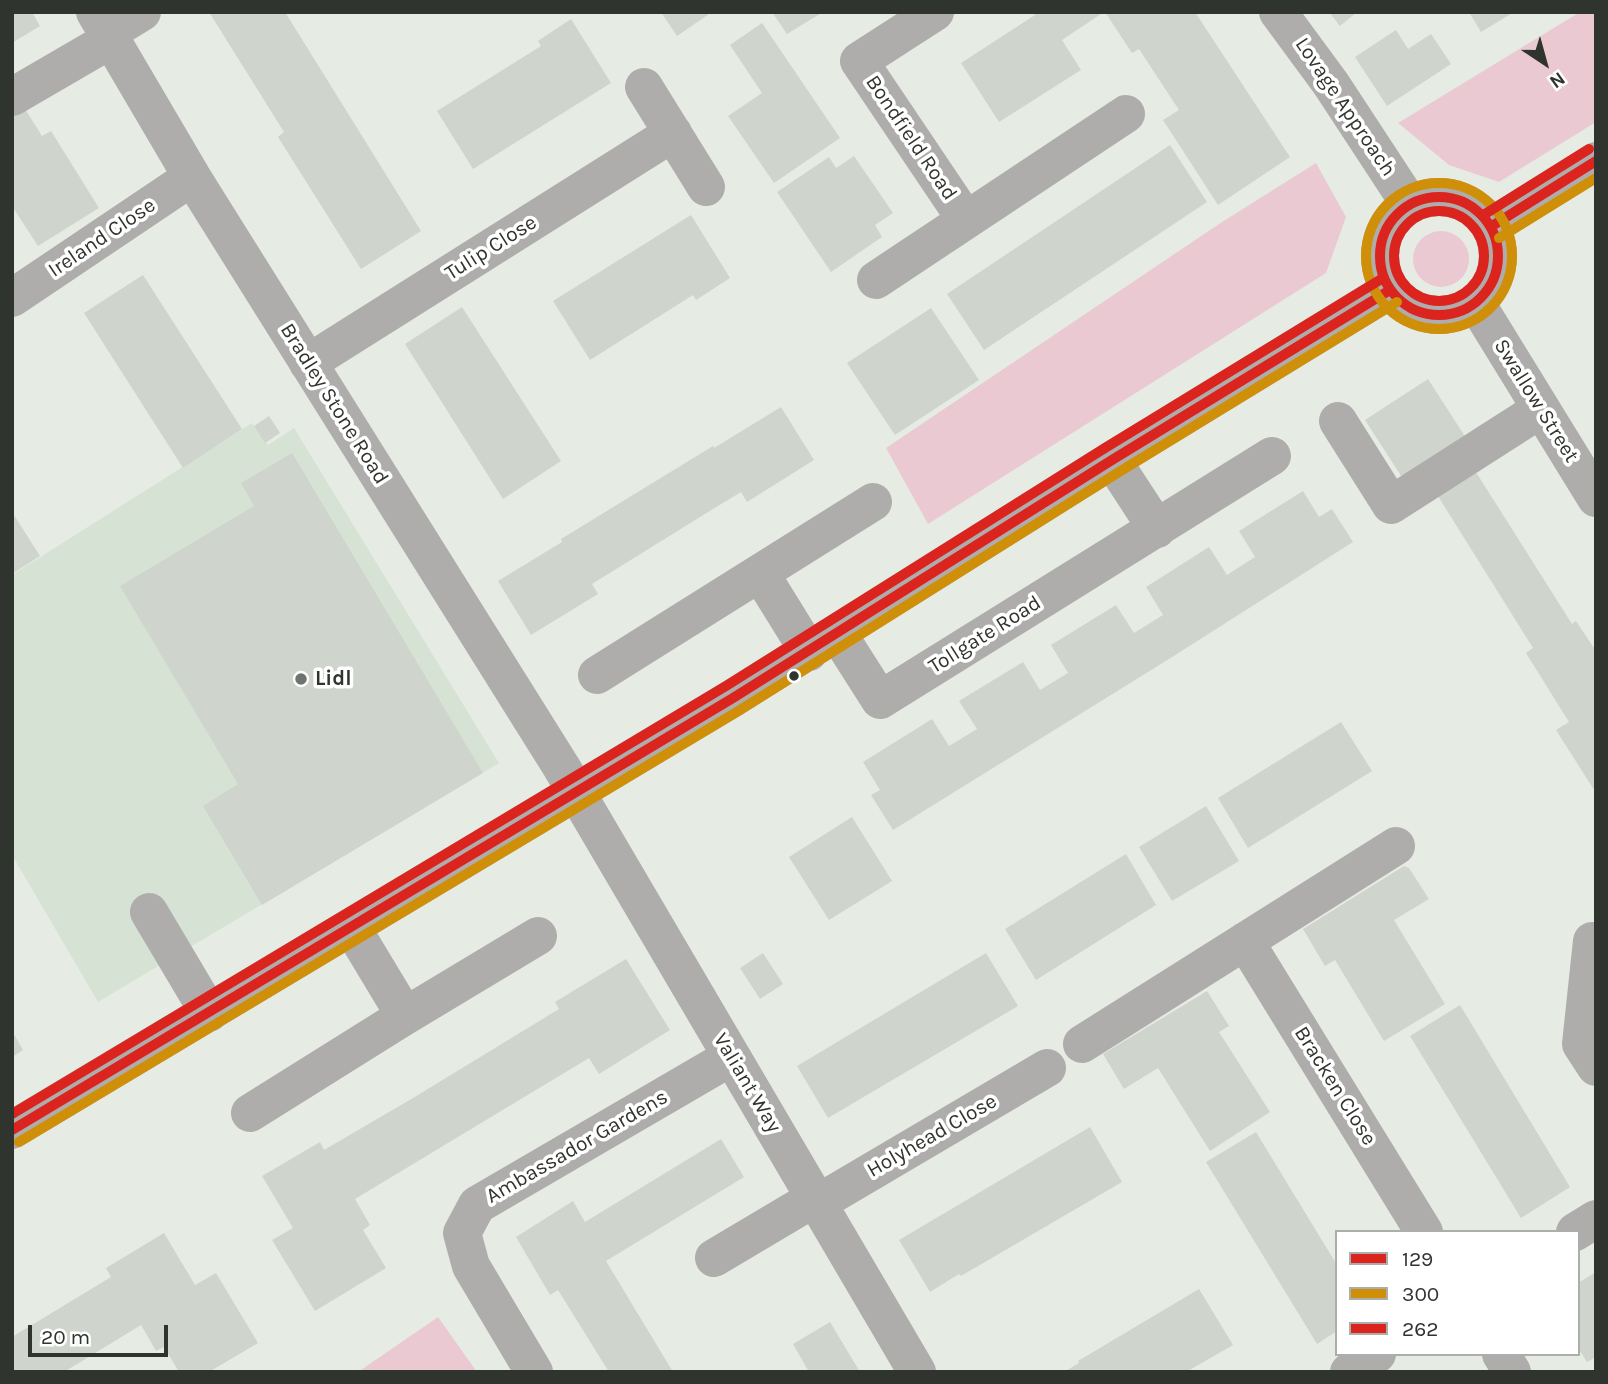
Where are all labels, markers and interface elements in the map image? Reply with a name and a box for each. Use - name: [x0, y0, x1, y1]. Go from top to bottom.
- north arrow: [1510, 28, 1580, 98]
- street label: Lovage Approach: [1289, 33, 1401, 181]
- text: N: [1545, 67, 1569, 93]
- street label: Bondfield Road: [860, 71, 962, 205]
- street label: Ireland Close: [44, 193, 160, 283]
- street label: Tulip Close: [441, 210, 541, 286]
- street label: Bradley Stone Road: [274, 319, 394, 489]
- street label: Swallow Street: [1488, 335, 1584, 467]
- street label: Tollgate Road: [924, 591, 1046, 679]
- place label: Lidl: [315, 666, 352, 692]
- unlabelled marker: [787, 669, 801, 683]
- marker: Lidl: [293, 671, 309, 687]
- street label: Bracken Close: [1288, 1022, 1382, 1150]
- street label: Valiant Way: [708, 1029, 786, 1137]
- street label: Ambassador Gardens: [482, 1085, 672, 1209]
- street label: Holyhead Close: [863, 1089, 1001, 1183]
- legend: [1335, 1230, 1580, 1356]
- text: 129: [1402, 1247, 1433, 1271]
- text: 300: [1402, 1282, 1439, 1306]
- scale bar: [32, 1310, 172, 1354]
- text: 262: [1402, 1317, 1438, 1341]
- text: 20 m: [41, 1325, 90, 1349]

